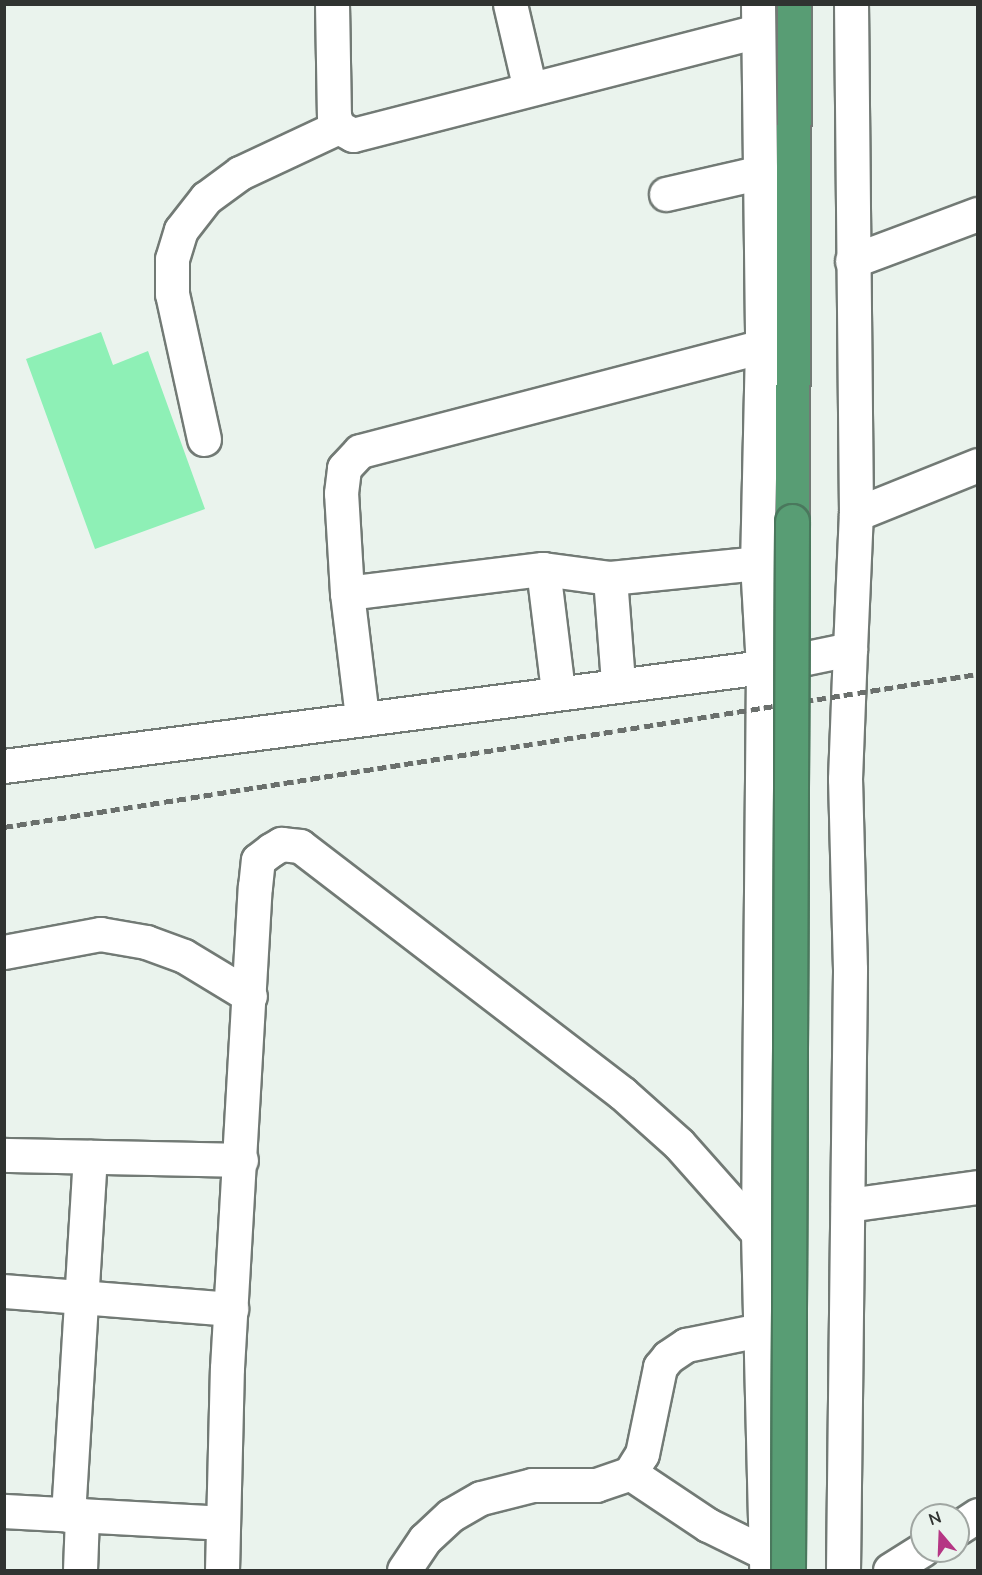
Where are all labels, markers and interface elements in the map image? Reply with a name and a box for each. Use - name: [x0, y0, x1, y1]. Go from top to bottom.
- north arrow: [910, 1503, 970, 1563]
- text: N: [926, 1506, 944, 1529]

